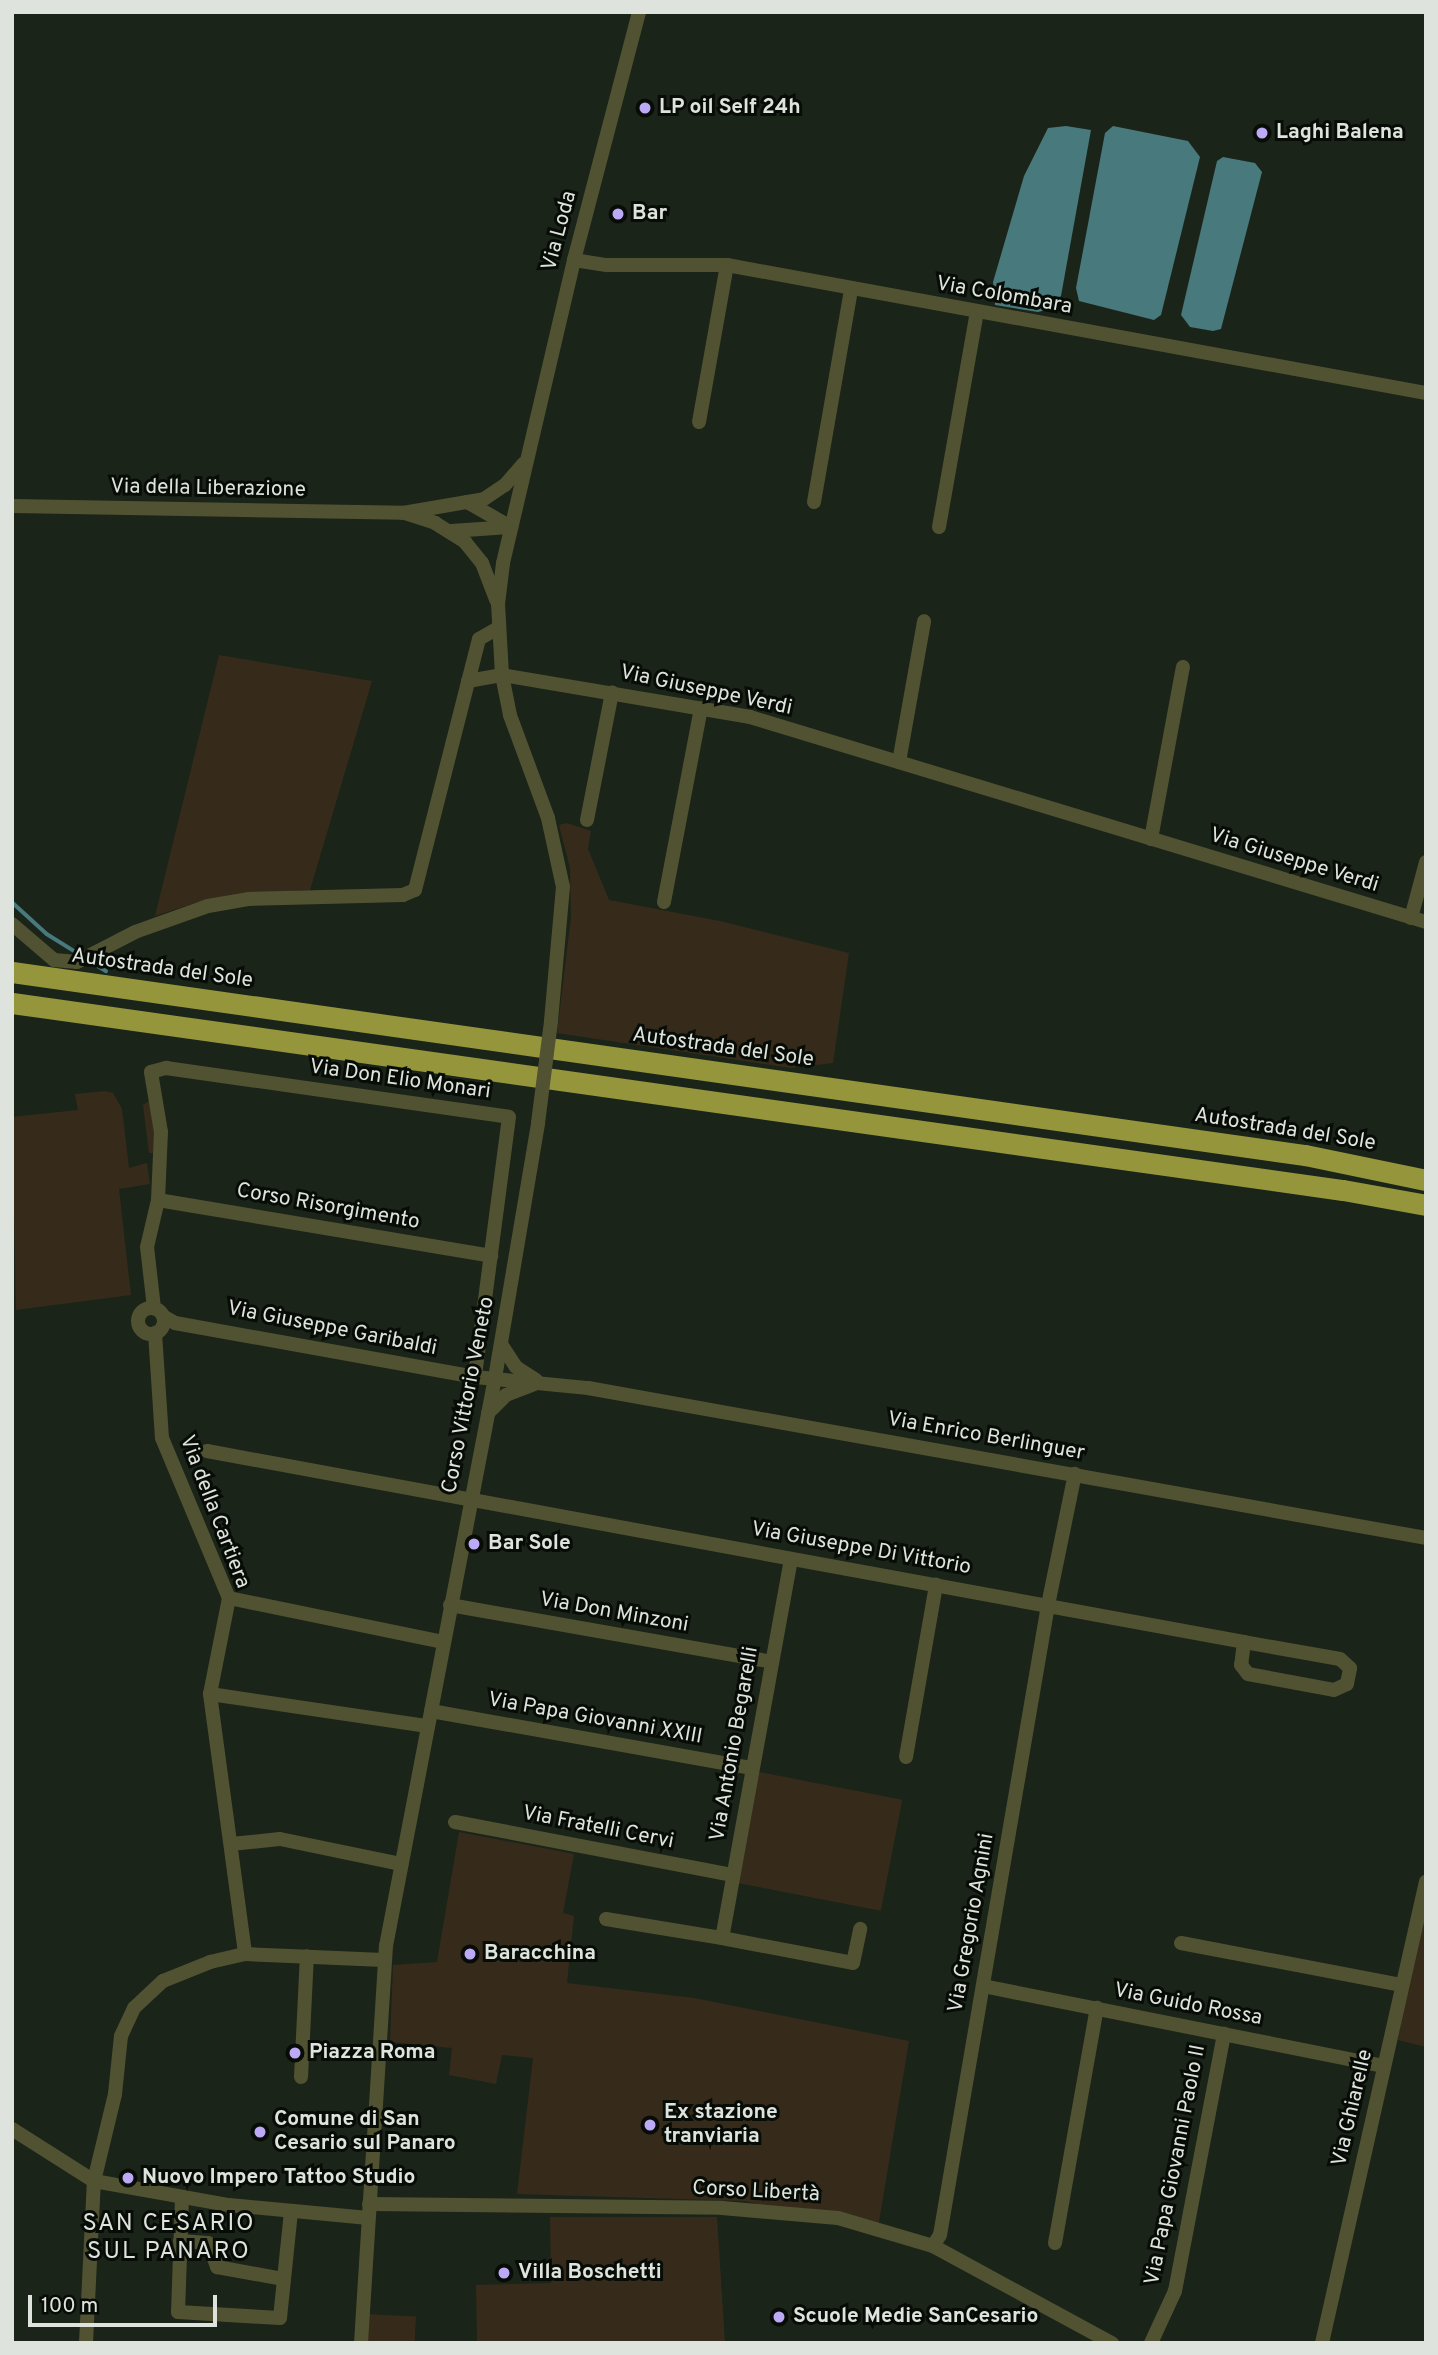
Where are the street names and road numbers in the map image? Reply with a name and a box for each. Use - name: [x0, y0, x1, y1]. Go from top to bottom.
- street label: Via Loda: [537, 188, 583, 274]
- street label: Via Colombara: [934, 272, 1074, 320]
- street label: Via della Liberazione: [110, 475, 306, 503]
- street label: Via Giuseppe Verdi: [617, 660, 795, 722]
- street label: Via Giuseppe Verdi: [1206, 823, 1382, 899]
- street label: Autostrada del Sole: [70, 944, 254, 994]
- street label: Autostrada del Sole: [631, 1023, 815, 1073]
- street label: Via Don Elio Monari: [308, 1055, 492, 1105]
- street label: Autostrada del Sole: [1193, 1103, 1377, 1157]
- street label: Corso Risorgimento: [234, 1178, 422, 1236]
- street label: Corso Vittorio Veneto: [437, 1294, 501, 1496]
- street label: Via Giuseppe Garibaldi: [225, 1296, 439, 1362]
- street label: Via Enrico Berlinguer: [885, 1407, 1087, 1467]
- street label: Via della Cartiera: [173, 1432, 255, 1592]
- street label: Via Giuseppe Di Vittorio: [749, 1517, 973, 1581]
- street label: Via Don Minzoni: [538, 1588, 690, 1638]
- street label: Via Antonio Begarelli: [705, 1644, 765, 1844]
- street label: Via Papa Giovanni XXIII: [486, 1688, 704, 1750]
- street label: Via Fratelli Cervi: [520, 1801, 676, 1855]
- street label: Via Gregorio Agnini: [944, 1831, 1000, 2015]
- street label: Via Guido Rossa: [1112, 1978, 1264, 2032]
- street label: Via Papa Giovanni Paolo II: [1140, 2043, 1212, 2287]
- street label: Via Ghiarelle: [1327, 2047, 1379, 2169]
- street label: Corso Libertà: [692, 2176, 820, 2208]

